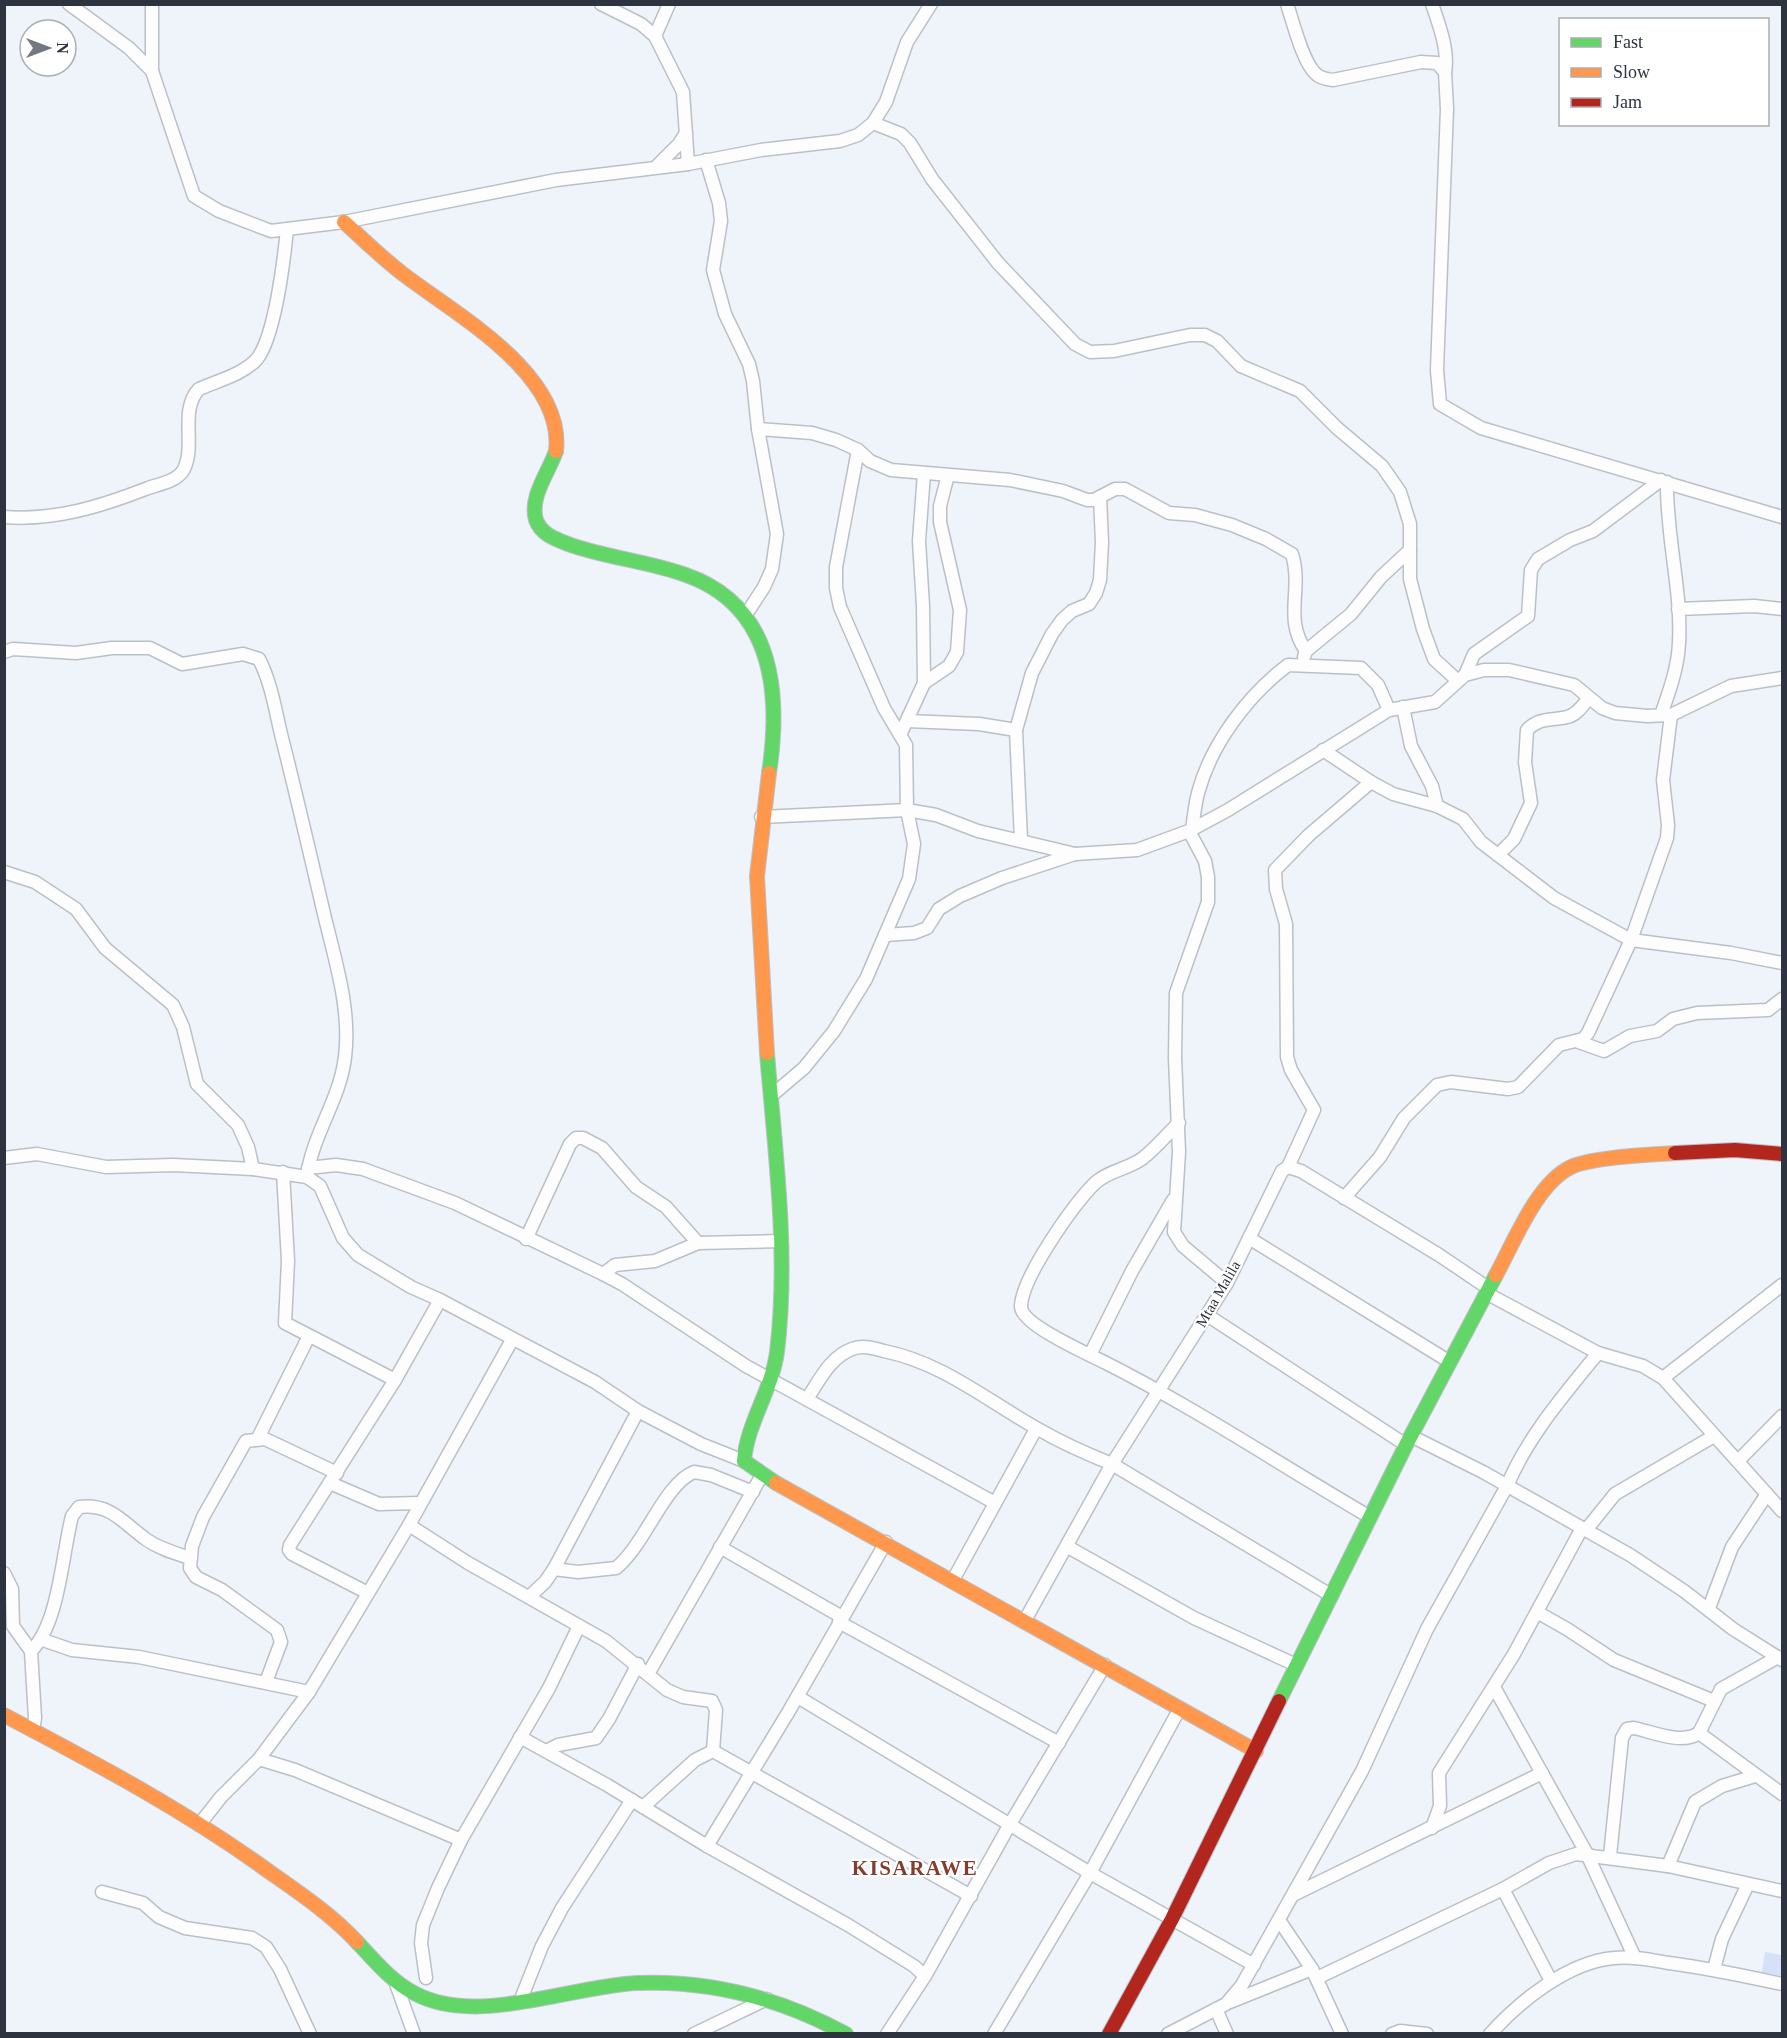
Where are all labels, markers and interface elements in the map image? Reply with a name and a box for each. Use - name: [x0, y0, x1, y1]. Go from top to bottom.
- north arrow: [18, 18, 78, 78]
- legend: [1559, 18, 1769, 126]
- text: Fast: [1613, 32, 1643, 52]
- text: N: [54, 42, 71, 54]
- text: Slow: [1613, 62, 1650, 82]
- text: Jam: [1613, 92, 1642, 112]
- street label: Mtaa Malila: [1193, 1258, 1244, 1330]
- district label: KISARAWE: [852, 1856, 978, 1880]

